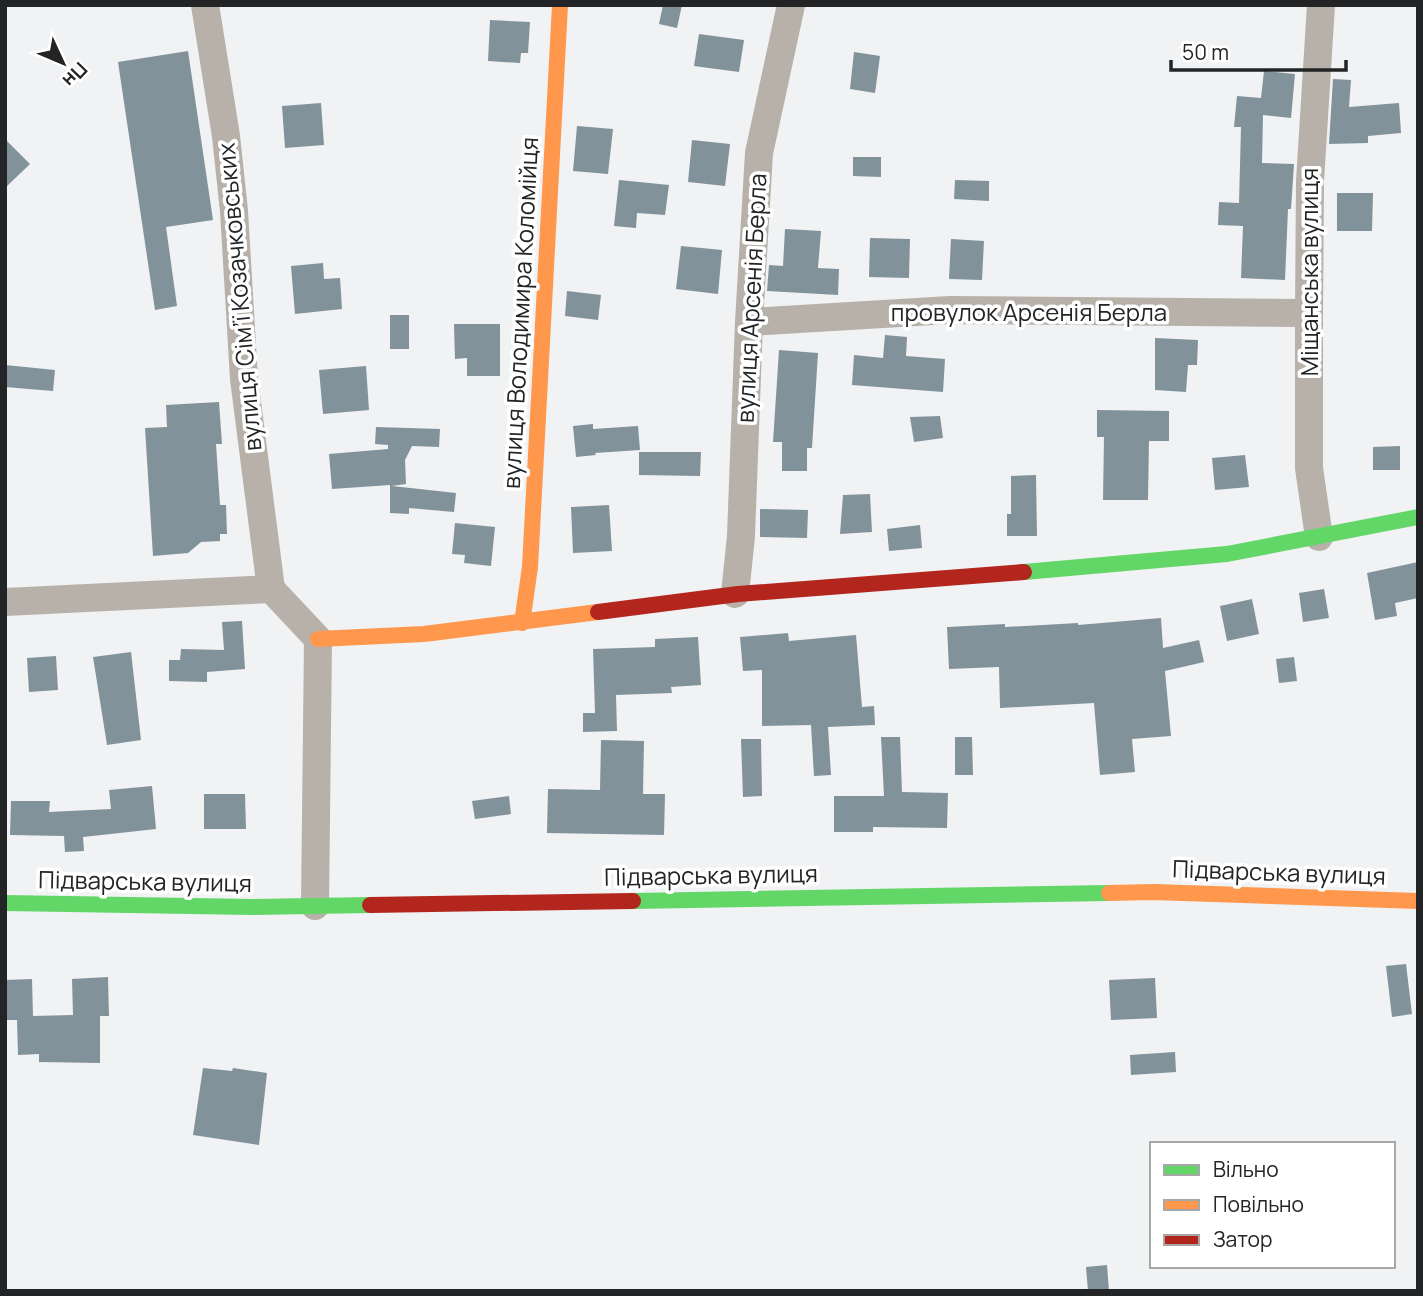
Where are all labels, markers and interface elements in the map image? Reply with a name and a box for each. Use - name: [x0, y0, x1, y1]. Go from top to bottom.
- north arrow: [28, 28, 98, 98]
- scale bar: [1171, 28, 1346, 72]
- text: 50 m: [1182, 38, 1229, 66]
- text: Пн: [57, 57, 93, 93]
- street label: вулиця Володимира Коломійця: [494, 136, 545, 490]
- street label: вулиця Сімʼї Козачковських: [209, 141, 268, 453]
- street label: Міщанська вулиця: [1292, 168, 1325, 376]
- street label: вулиця Арсенія Берла: [727, 172, 774, 424]
- street label: провулок Арсенія Берла: [891, 295, 1167, 328]
- street label: Підварська вулиця: [1172, 851, 1386, 892]
- street label: Підварська вулиця: [604, 856, 818, 893]
- street label: Підварська вулиця: [38, 862, 252, 899]
- legend: [1150, 1142, 1395, 1268]
- text: Вільно: [1213, 1155, 1279, 1183]
- text: Повільно: [1213, 1190, 1304, 1218]
- text: Затор: [1213, 1225, 1272, 1253]

